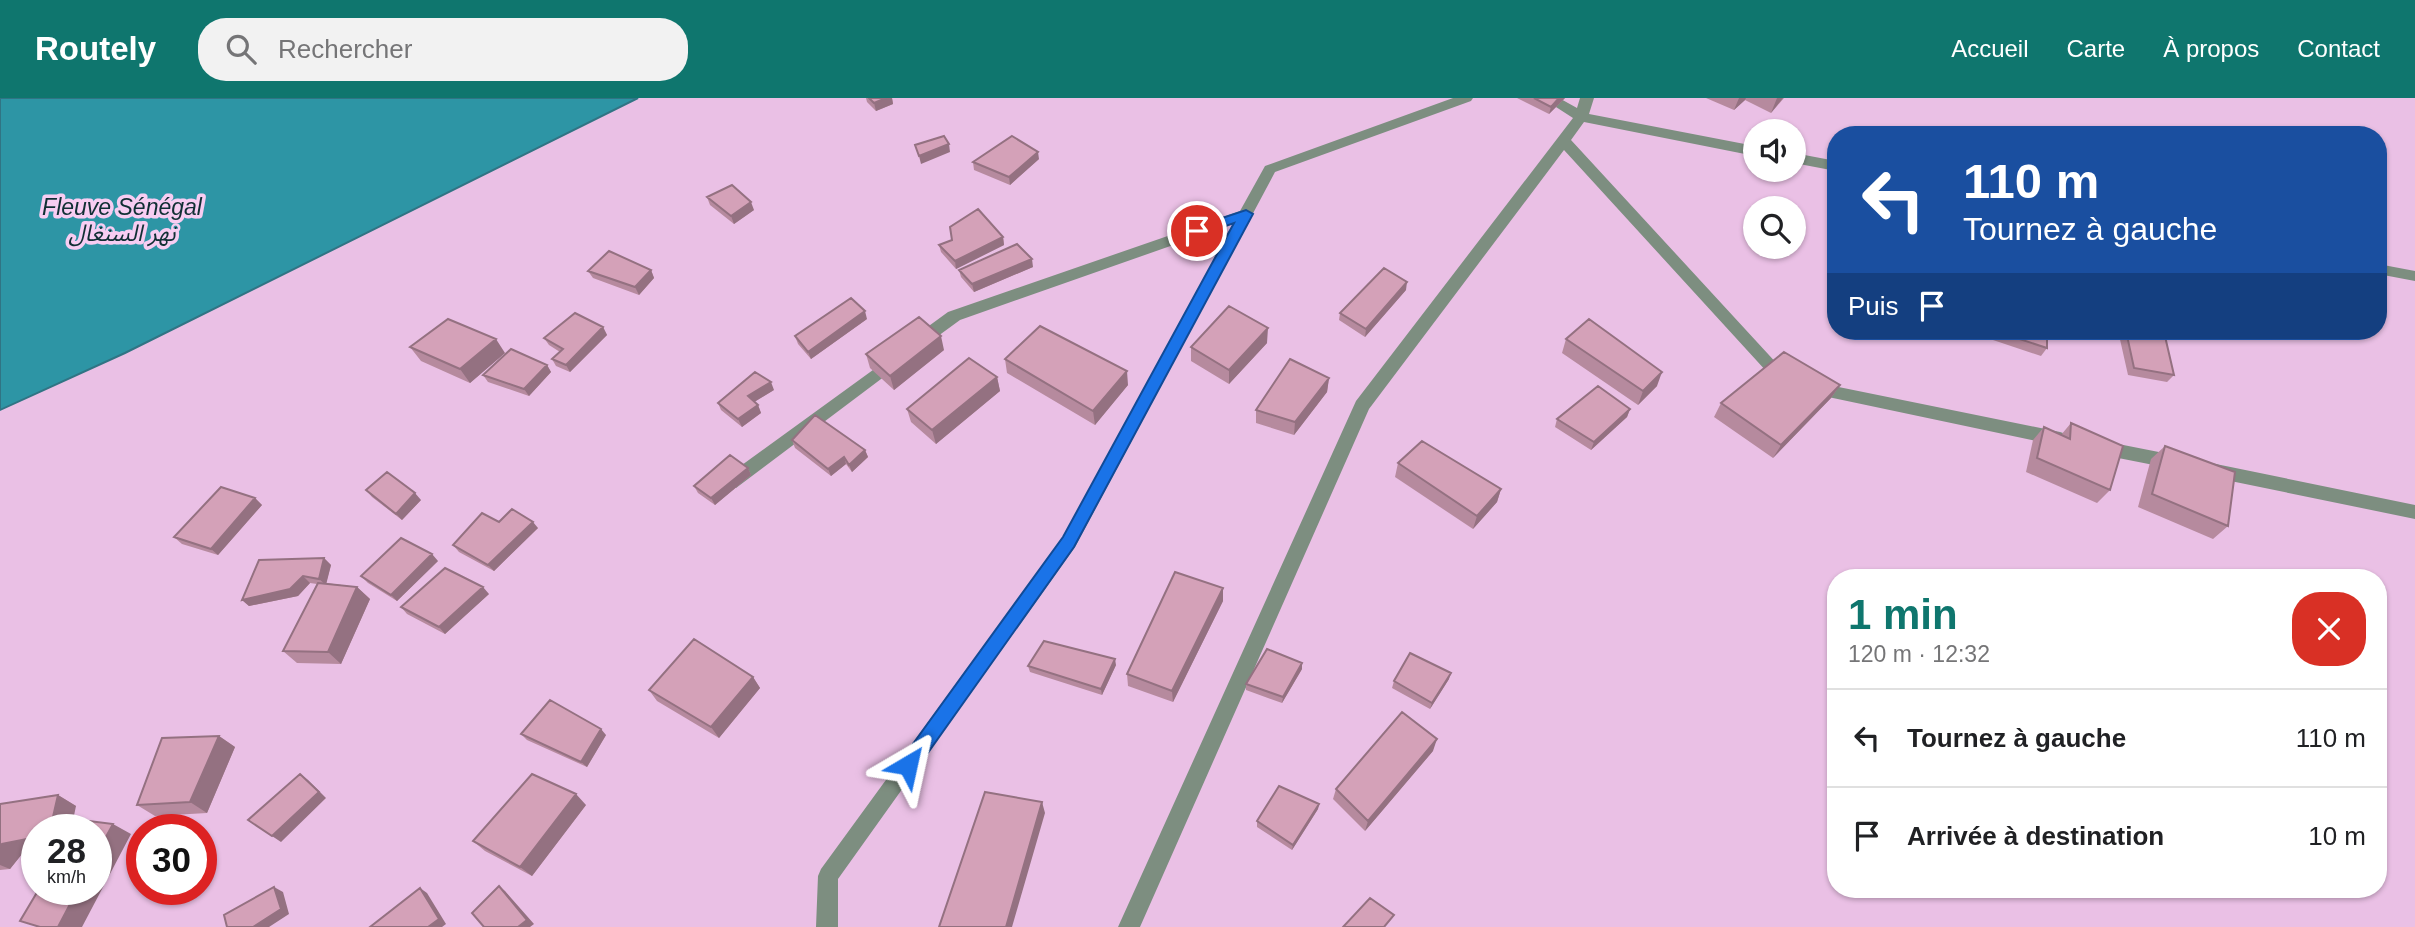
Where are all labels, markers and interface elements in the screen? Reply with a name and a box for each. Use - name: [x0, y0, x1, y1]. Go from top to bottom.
- search box: [198, 18, 688, 81]
- text: Routely: [35, 30, 156, 67]
- icon: search: [222, 30, 260, 68]
- text: Rechercher: [278, 34, 412, 64]
- text: Accueil: [1951, 35, 2029, 62]
- text: Carte: [2067, 35, 2125, 62]
- text: À propos: [2163, 35, 2259, 62]
- text: Contact: [2297, 35, 2380, 62]
- map controls: [1743, 119, 1806, 259]
- button: sound: [1743, 119, 1806, 182]
- icon: left: [1848, 154, 1939, 245]
- text: 110 m: [1963, 154, 2099, 208]
- water label: Fleuve Sénégal نهر السنغال: [42, 194, 203, 247]
- button: search: [1743, 196, 1806, 259]
- pin: [1167, 201, 1227, 261]
- text: Tournez à gauche: [1963, 211, 2217, 247]
- icon: arrive: [1178, 212, 1216, 250]
- icon: arrive: [1913, 287, 1951, 325]
- text: Puis: [1848, 291, 1899, 321]
- text: 1 min: [1848, 591, 1958, 638]
- button: close: [2292, 592, 2366, 666]
- text: 120 m · 12:32: [1848, 641, 1990, 667]
- icon: left: [1848, 719, 1886, 757]
- text: Tournez à gauche: [1907, 723, 2126, 753]
- text: 110 m: [2296, 723, 2366, 753]
- position arrow: [871, 728, 945, 802]
- speed limit sign: 30: [126, 814, 217, 905]
- icon: arrive: [1848, 817, 1886, 855]
- text: Arrivée à destination: [1907, 821, 2164, 851]
- text: 10 m: [2308, 821, 2366, 851]
- text: 28: [47, 831, 86, 870]
- text: km/h: [47, 867, 86, 887]

